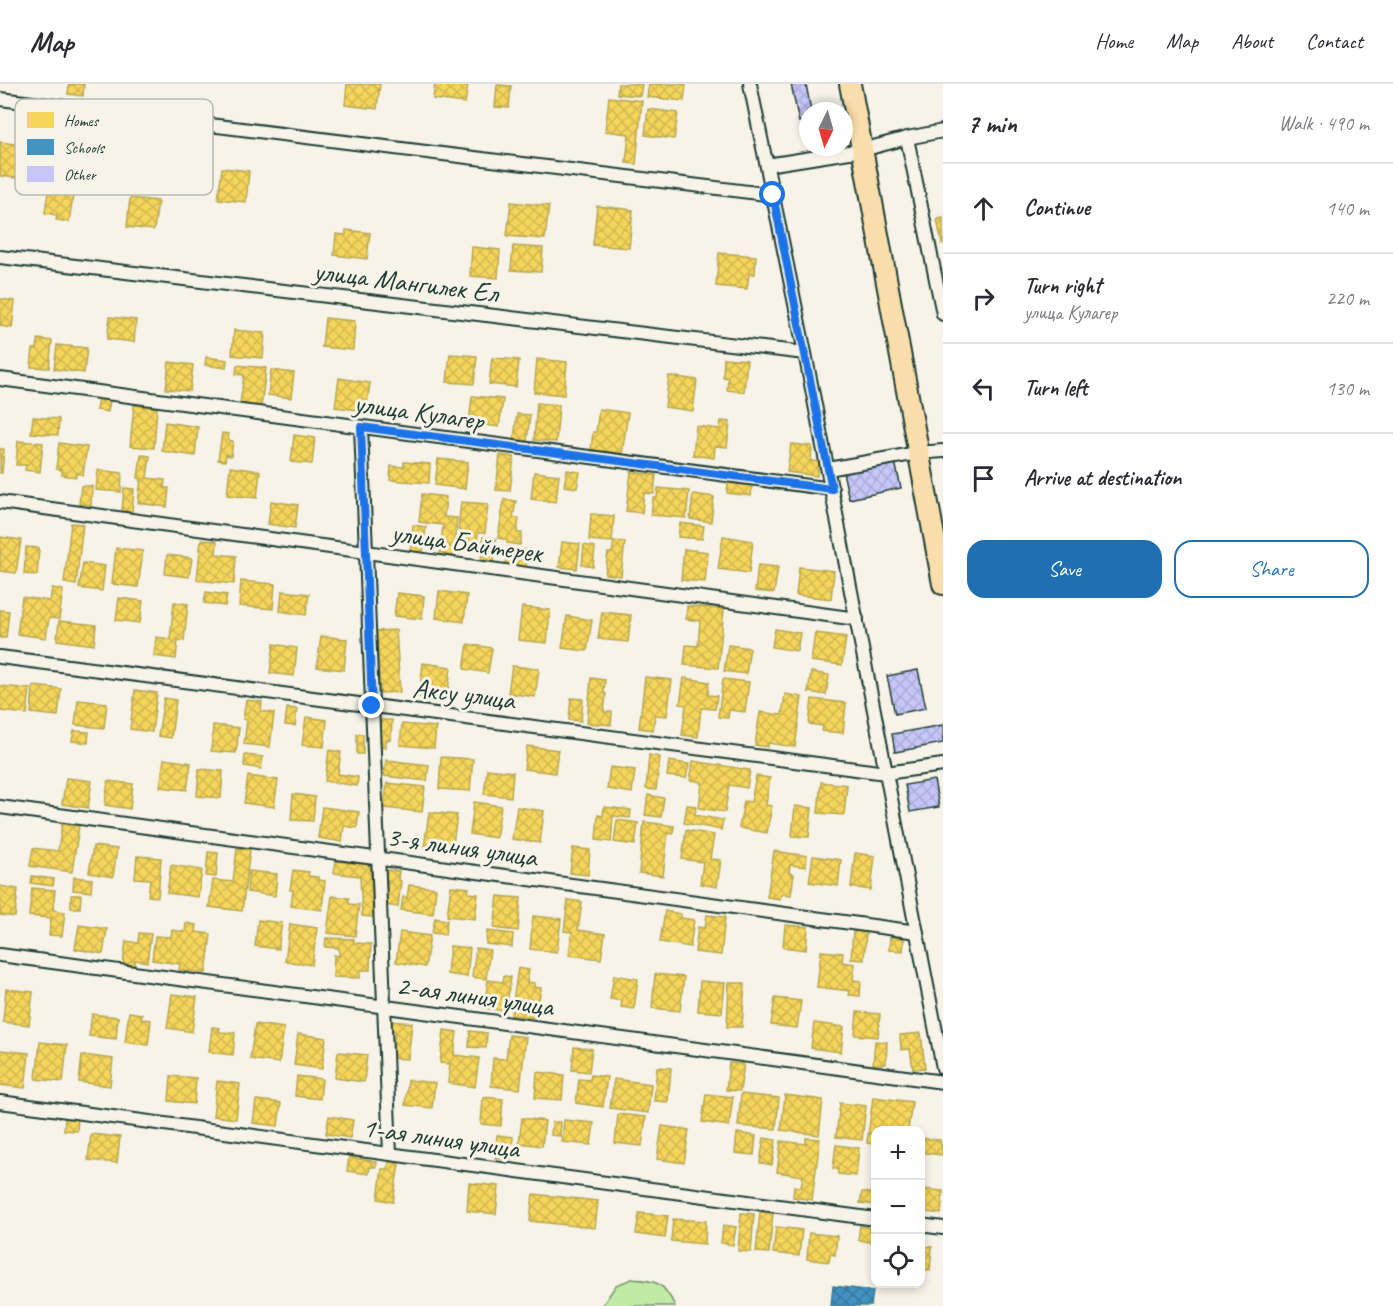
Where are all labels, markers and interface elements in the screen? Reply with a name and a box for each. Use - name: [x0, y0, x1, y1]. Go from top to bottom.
- text: Map: [30, 24, 73, 59]
- text: Home: [1095, 28, 1133, 54]
- text: Map: [1166, 28, 1198, 54]
- text: About: [1231, 28, 1273, 54]
- text: Contact: [1306, 28, 1363, 54]
- legend: [15, 99, 213, 195]
- north arrow: [799, 102, 853, 156]
- text: 7 min: [967, 107, 1017, 140]
- text: Homes: [64, 111, 100, 131]
- text: Walk · 490 m: [1279, 111, 1369, 136]
- text: Schools: [64, 138, 105, 158]
- text: Other: [64, 165, 97, 185]
- route start: [759, 181, 785, 207]
- icon: ahead: [967, 192, 1000, 225]
- text: Continue: [1024, 194, 1090, 222]
- text: 140 m: [1326, 196, 1369, 221]
- street label: улица Мангилек Ел: [310, 253, 502, 310]
- text: Turn right: [1024, 272, 1101, 300]
- icon: right: [967, 282, 1000, 315]
- text: 220 m: [1326, 286, 1369, 311]
- text: улица Кулагер: [1024, 300, 1117, 325]
- icon: left: [967, 372, 1000, 405]
- text: Turn left: [1024, 374, 1088, 402]
- text: 130 m: [1326, 376, 1369, 401]
- street label: улица Кулагер: [350, 385, 487, 438]
- icon: arrive: [967, 462, 1000, 495]
- text: Arrive at destination: [1024, 464, 1181, 492]
- street label: улица Байтерек: [387, 514, 546, 571]
- button: Save: [967, 540, 1162, 598]
- button: Share: [1174, 540, 1369, 598]
- street label: Аксу улица: [411, 670, 519, 717]
- route end: [358, 692, 384, 718]
- street label: 3-я линия улица: [384, 819, 541, 875]
- street label: 2-ая линия улица: [394, 967, 557, 1024]
- street label: 1-ая линия улица: [360, 1109, 523, 1166]
- map controls: [871, 1126, 925, 1288]
- button: +: [871, 1126, 925, 1180]
- button: −: [871, 1180, 925, 1234]
- button: locate: [871, 1234, 925, 1288]

